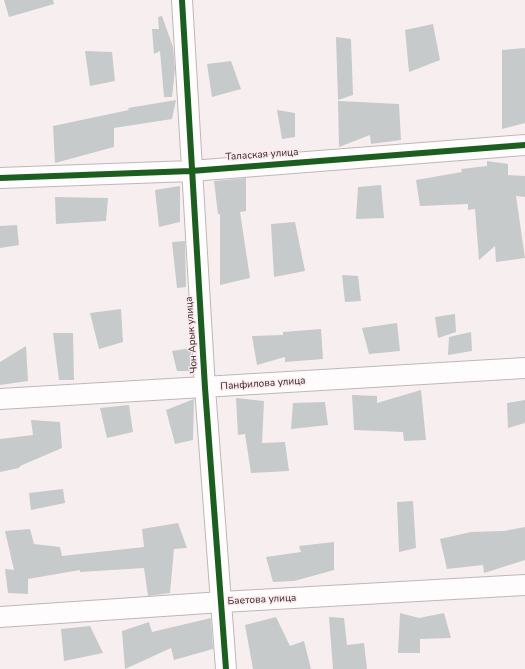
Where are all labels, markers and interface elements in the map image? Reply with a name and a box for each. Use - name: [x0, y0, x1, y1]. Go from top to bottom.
- street label: Талаская улица: [225, 146, 299, 164]
- street label: Чон Арык улица: [183, 296, 201, 374]
- street label: Панфилова улица: [220, 375, 306, 393]
- street label: Баетова улица: [227, 592, 297, 608]

